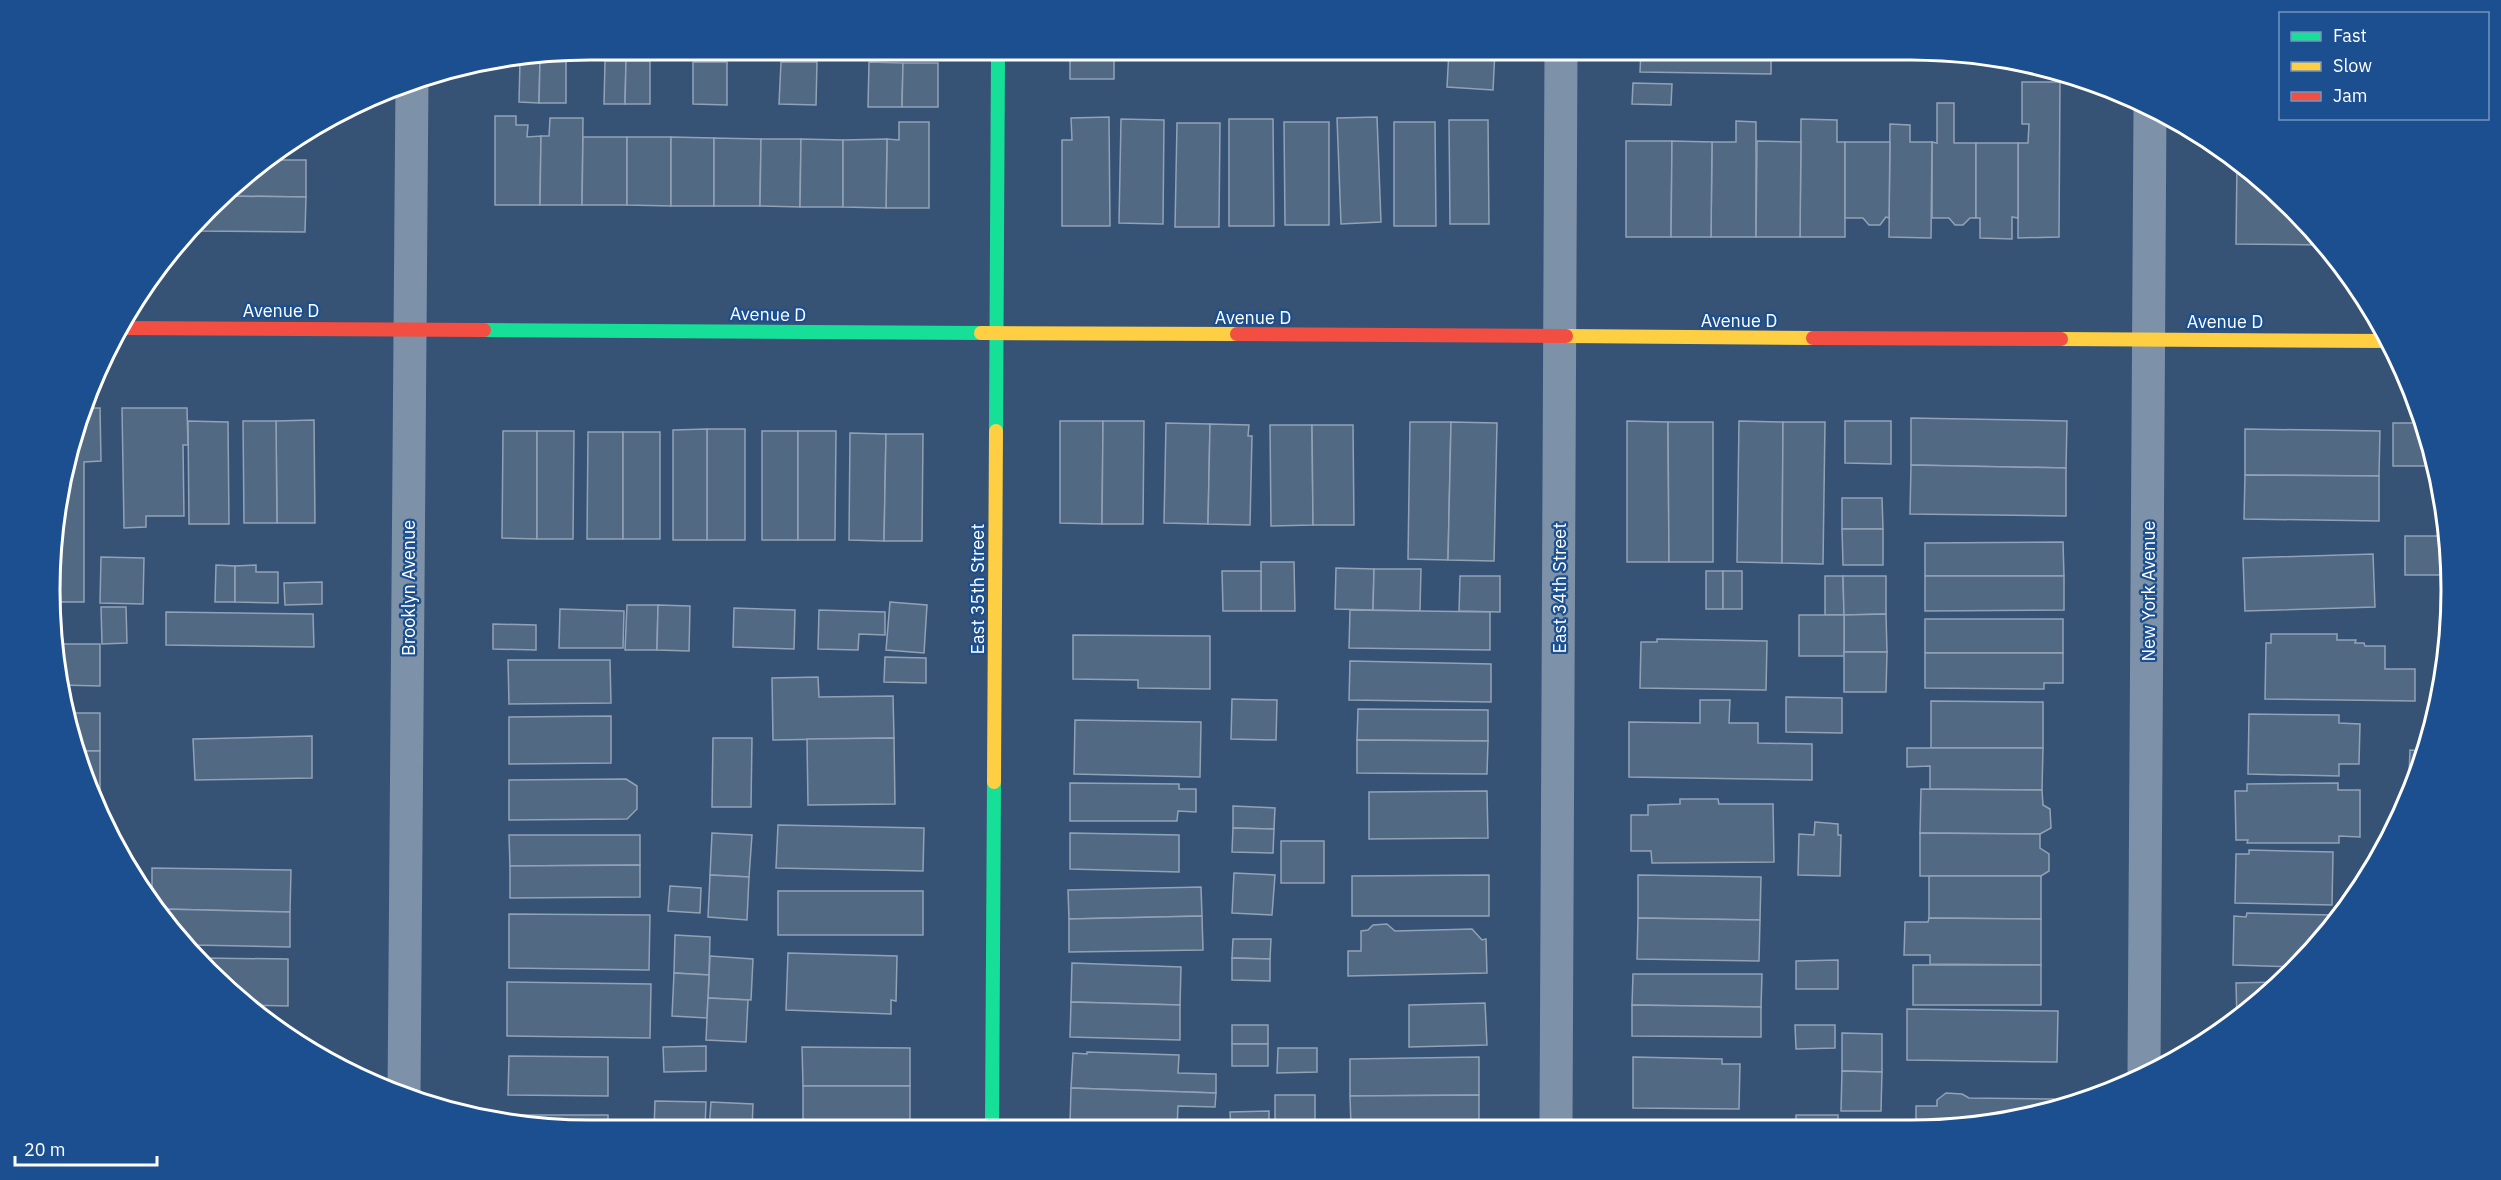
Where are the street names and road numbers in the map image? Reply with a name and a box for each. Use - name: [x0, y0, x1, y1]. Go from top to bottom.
- street label: Avenue D: [243, 299, 319, 322]
- street label: Avenue D: [730, 302, 806, 326]
- street label: Avenue D: [1215, 306, 1291, 329]
- street label: Avenue D: [1701, 309, 1777, 332]
- street label: Avenue D: [2187, 310, 2263, 333]
- street label: Brooklyn Avenue: [397, 520, 420, 656]
- street label: New York Avenue: [2137, 520, 2160, 661]
- street label: East 34th Street: [1548, 522, 1571, 654]
- street label: East 35th Street: [966, 523, 989, 655]

